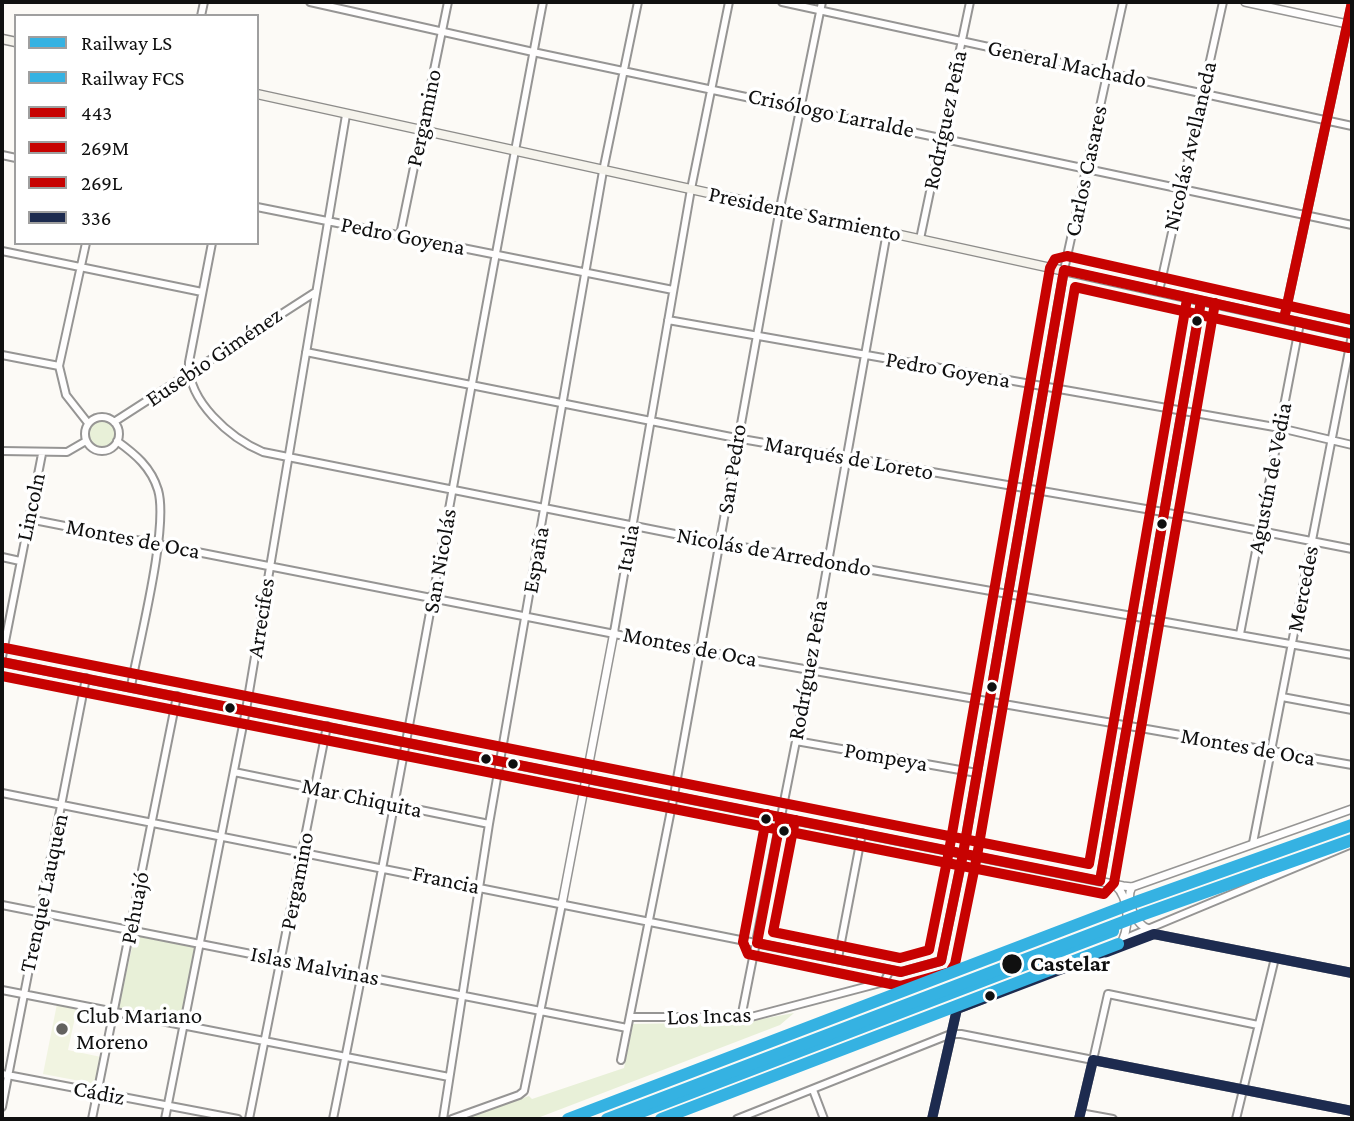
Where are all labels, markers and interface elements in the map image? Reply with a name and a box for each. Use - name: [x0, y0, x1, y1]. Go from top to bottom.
- legend: [14, 14, 259, 245]
- text: Railway LS: [81, 31, 172, 55]
- street label: General Machado: [985, 34, 1149, 94]
- street label: Rodríguez Peña: [917, 48, 973, 192]
- street label: Nicolás Avellaneda: [1157, 59, 1223, 233]
- text: Railway FCS: [81, 66, 184, 90]
- street label: Pergamino: [400, 67, 448, 169]
- street label: Crisólogo Larralde: [745, 82, 917, 144]
- text: 443: [81, 101, 112, 125]
- street label: Carlos Casares: [1059, 103, 1113, 239]
- text: 269M: [81, 136, 129, 160]
- text: 269L: [81, 171, 122, 195]
- street label: Presidente Sarmiento: [706, 180, 904, 248]
- text: 336: [81, 206, 112, 230]
- street label: Pedro Goyena: [338, 210, 468, 262]
- street label: Eusebio Giménez: [141, 301, 287, 413]
- unlabelled marker: [1190, 314, 1204, 328]
- street label: Pedro Goyena: [883, 345, 1013, 395]
- street label: Agustín de Vedia: [1242, 400, 1298, 556]
- street label: San Pedro: [711, 422, 753, 516]
- street label: Marqués de Loreto: [762, 430, 936, 486]
- street label: Lincoln: [10, 470, 52, 544]
- street label: San Nicolás: [417, 507, 463, 615]
- street label: Montes de Oca: [64, 512, 202, 566]
- unlabelled marker: [1155, 517, 1169, 531]
- street label: Nicolás de Arredondo: [675, 521, 873, 583]
- street label: Italia: [610, 522, 646, 574]
- street label: España: [517, 525, 555, 595]
- street label: Mercedes: [1281, 543, 1325, 635]
- street label: Arrecifes: [241, 576, 281, 660]
- street label: Rodríguez Peña: [782, 598, 834, 742]
- street label: Montes de Oca: [621, 620, 759, 674]
- unlabelled marker: [985, 680, 999, 694]
- unlabelled marker: [223, 701, 237, 715]
- street label: Montes de Oca: [1179, 722, 1317, 772]
- street label: Pompeya: [842, 736, 930, 778]
- unlabelled marker: [479, 752, 493, 766]
- unlabelled marker: [506, 757, 520, 771]
- street label: Mar Chiquita: [299, 772, 425, 824]
- street label: Trenque Lauquen: [14, 811, 74, 975]
- unlabelled marker: [759, 812, 773, 826]
- unlabelled marker: [777, 824, 791, 838]
- street label: Pergamino: [274, 830, 320, 932]
- street label: Francia: [410, 859, 482, 901]
- street label: Pehuajó: [114, 869, 156, 947]
- street label: Islas Malvinas: [248, 940, 382, 992]
- place label: Castelar: [1030, 950, 1110, 978]
- marker: Castelar: [1000, 952, 1024, 976]
- unlabelled marker: [983, 989, 997, 1003]
- street label: Los Incas: [666, 1001, 752, 1031]
- place label: Club Mariano Moreno: [76, 1002, 202, 1056]
- marker: Club Mariano Moreno: [54, 1021, 70, 1037]
- street label: Cádiz: [71, 1074, 127, 1112]

